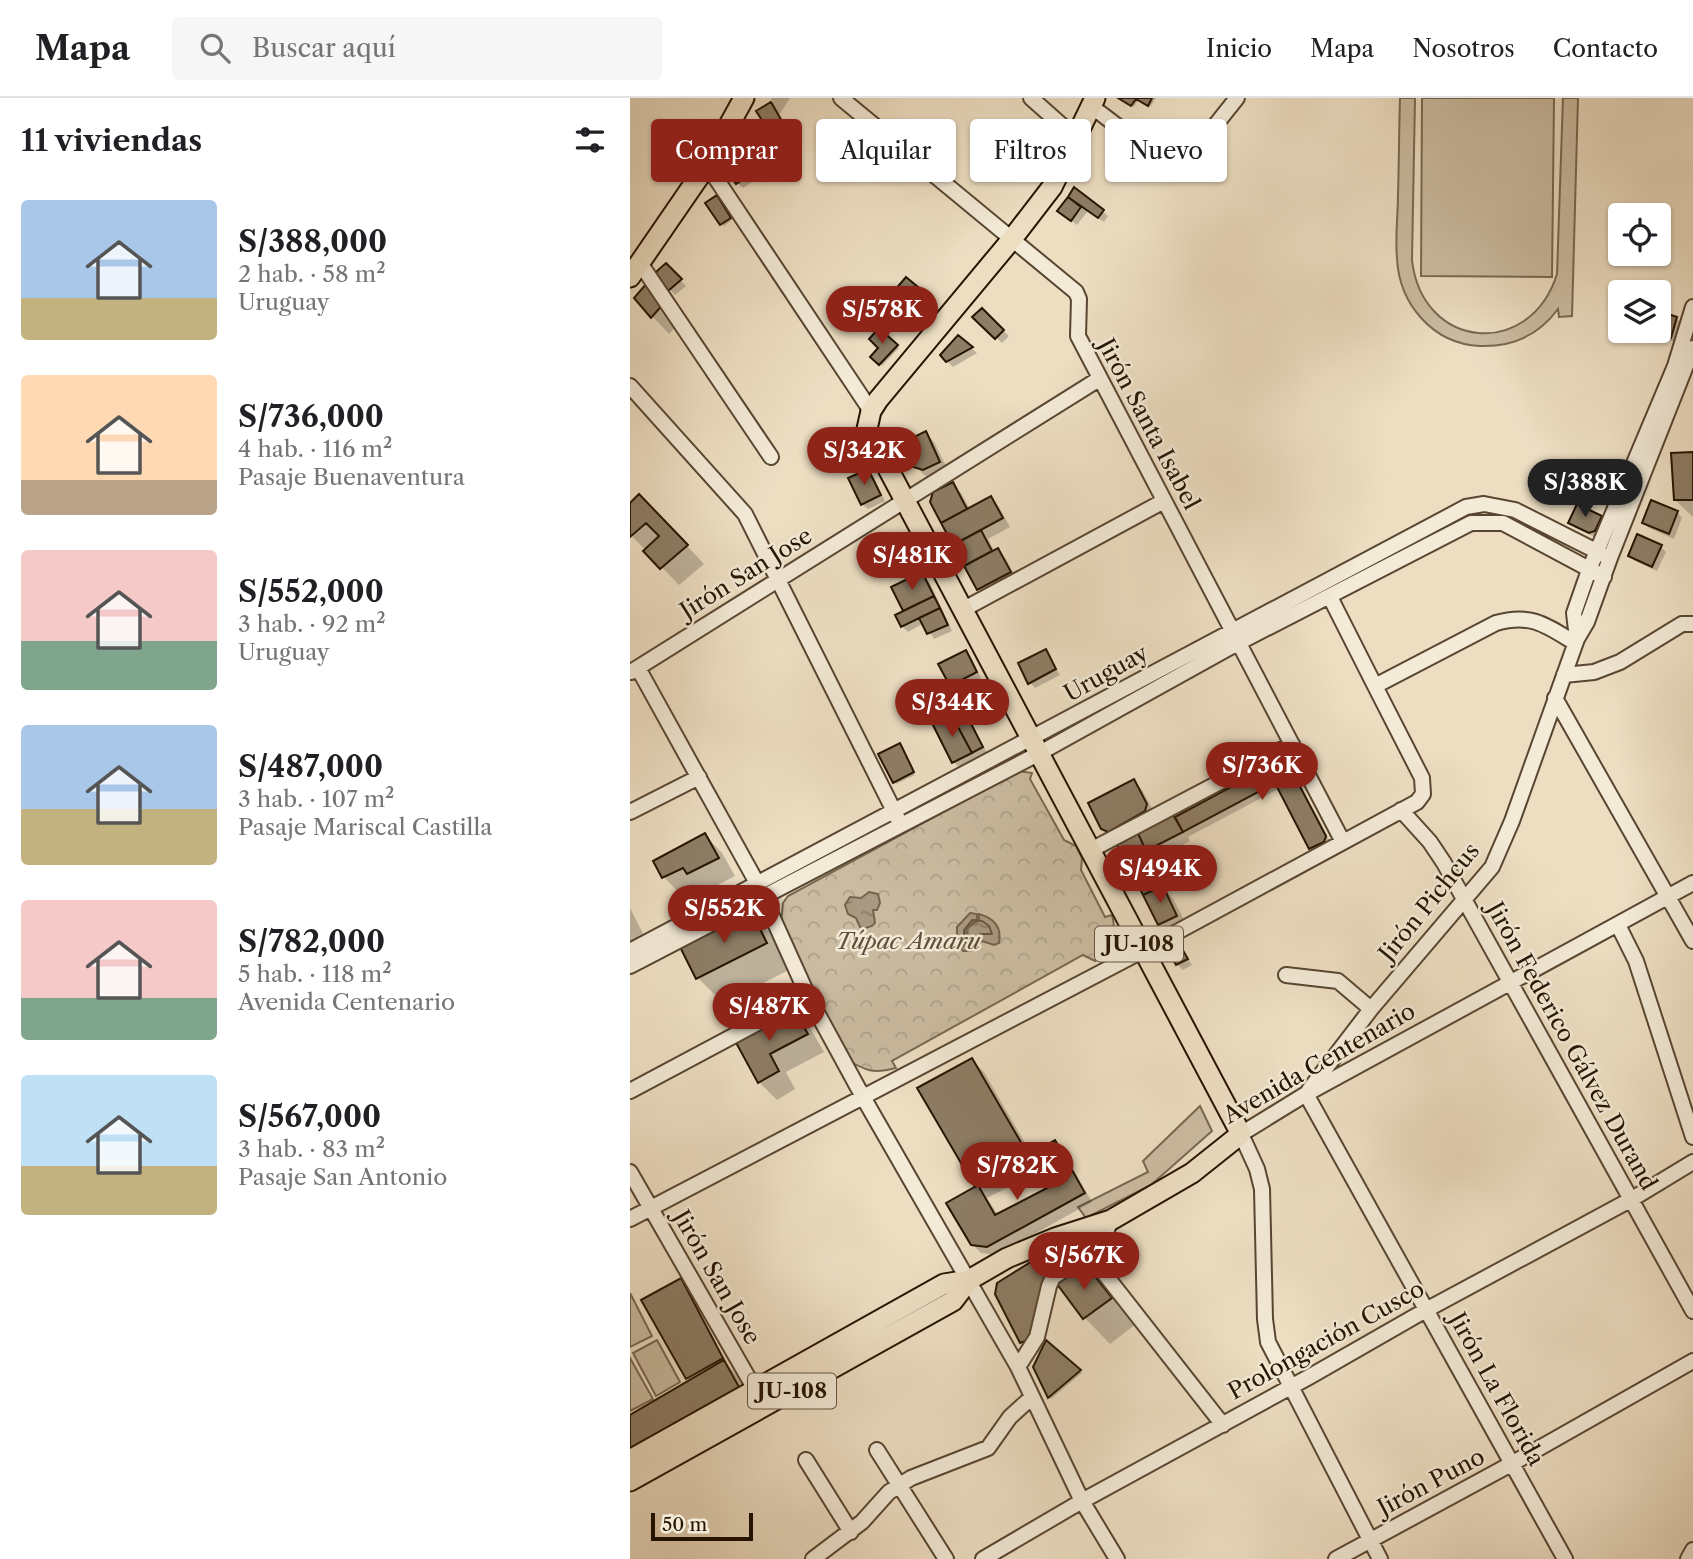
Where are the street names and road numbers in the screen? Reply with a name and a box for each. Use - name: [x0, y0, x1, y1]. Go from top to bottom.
- street label: Jirón Santa Isabel: [1091, 331, 1206, 514]
- street label: Jirón San Jose: [672, 521, 817, 626]
- street label: Uruguay: [1059, 638, 1153, 707]
- street label: Jirón Pichcus: [1371, 837, 1485, 969]
- street label: Jirón Federico Gálvez Durand: [1480, 895, 1663, 1195]
- road number: JU-108: [1095, 926, 1183, 962]
- street label: Avenida Centenario: [1217, 997, 1420, 1130]
- street label: Jirón San Jose: [666, 1202, 767, 1349]
- street label: Prolongación Cusco: [1223, 1274, 1429, 1406]
- street label: Jirón La Florida: [1442, 1305, 1551, 1471]
- road number: JU-108: [748, 1374, 836, 1408]
- street label: Jirón Puno: [1370, 1442, 1489, 1523]

